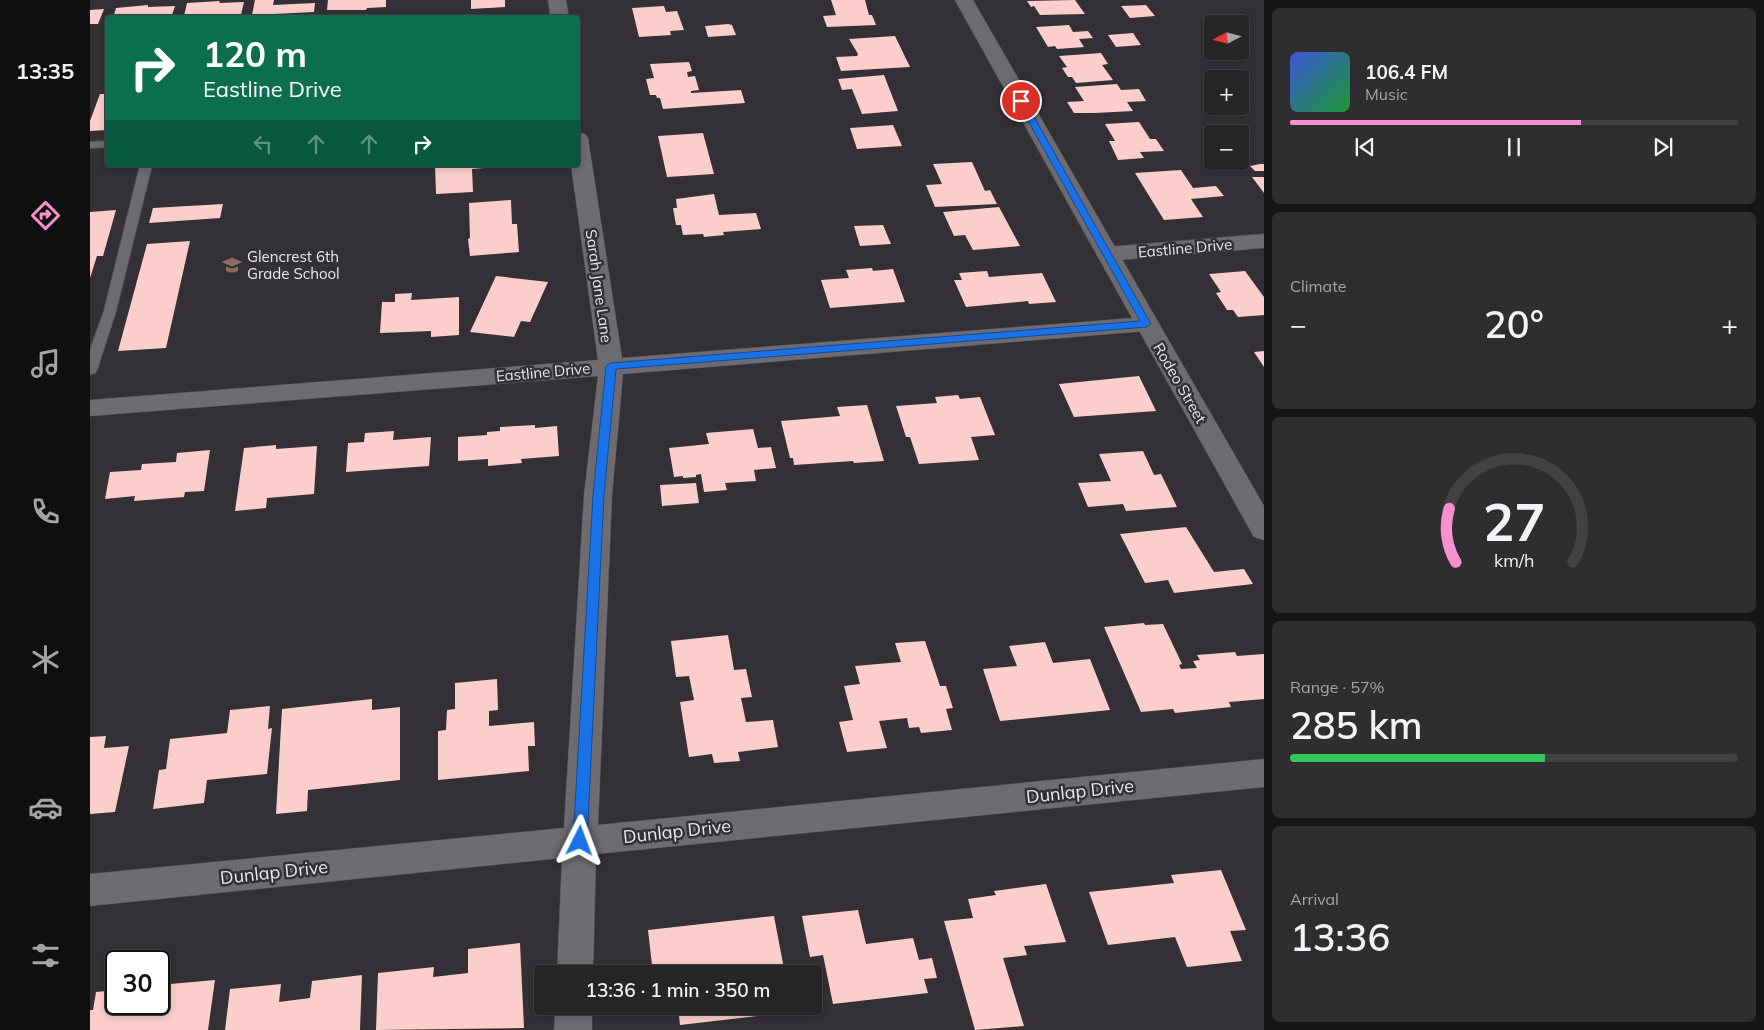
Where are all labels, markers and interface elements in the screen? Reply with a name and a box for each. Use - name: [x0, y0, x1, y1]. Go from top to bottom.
- north arrow: [1204, 15, 1249, 60]
- map controls: [1204, 15, 1249, 170]
- text: 120 m: [203, 32, 307, 76]
- icon: right: [120, 35, 185, 100]
- text: 13:35: [16, 57, 74, 85]
- text: 106.4 FM: [1365, 60, 1448, 84]
- button: +: [1204, 70, 1249, 115]
- text: Eastline Drive: [203, 75, 342, 103]
- pin: [1000, 80, 1042, 122]
- text: Music: [1365, 84, 1408, 104]
- icon: arrive: [1007, 87, 1035, 115]
- button: −: [1204, 125, 1249, 170]
- icon: left: [249, 130, 277, 158]
- icon: ahead: [302, 130, 330, 158]
- icon: ahead: [355, 130, 383, 158]
- icon: right: [408, 130, 436, 158]
- icon: previous: [1351, 133, 1379, 161]
- icon: pause: [1500, 133, 1528, 161]
- icon: next: [1649, 133, 1677, 161]
- icon: directions: [28, 198, 63, 233]
- street label: Sarah Jane Lane: [582, 228, 616, 344]
- street label: Eastline Drive: [1137, 234, 1233, 262]
- place label: Glencrest 6th Grade School: [247, 247, 340, 283]
- school or university icon: Glencrest 6th Grade School: [221, 254, 243, 276]
- text: Climate: [1290, 276, 1346, 296]
- text: 20°: [1484, 300, 1544, 348]
- text: −: [1290, 307, 1307, 342]
- text: +: [1721, 307, 1738, 342]
- street label: Rodeo Street: [1149, 339, 1211, 427]
- icon: music: [28, 346, 63, 381]
- street label: Eastline Drive: [495, 358, 591, 386]
- text: 27: [1483, 489, 1545, 554]
- icon: phone: [28, 494, 63, 529]
- text: km/h: [1494, 549, 1534, 571]
- icon: climate: [28, 642, 63, 677]
- text: Range · 57%: [1290, 677, 1385, 697]
- text: 285 km: [1290, 701, 1423, 749]
- street label: Dunlap Drive: [1025, 774, 1135, 808]
- icon: car: [28, 790, 63, 825]
- position arrow: [553, 814, 605, 866]
- street label: Dunlap Drive: [622, 814, 732, 848]
- street label: Dunlap Drive: [219, 855, 329, 889]
- text: Arrival: [1290, 889, 1339, 909]
- text: 13:36: [1290, 913, 1390, 961]
- icon: filters: [28, 938, 63, 973]
- speed limit sign: 30: [105, 950, 170, 1015]
- text: 13:36 · 1 min · 350 m: [585, 978, 771, 1002]

